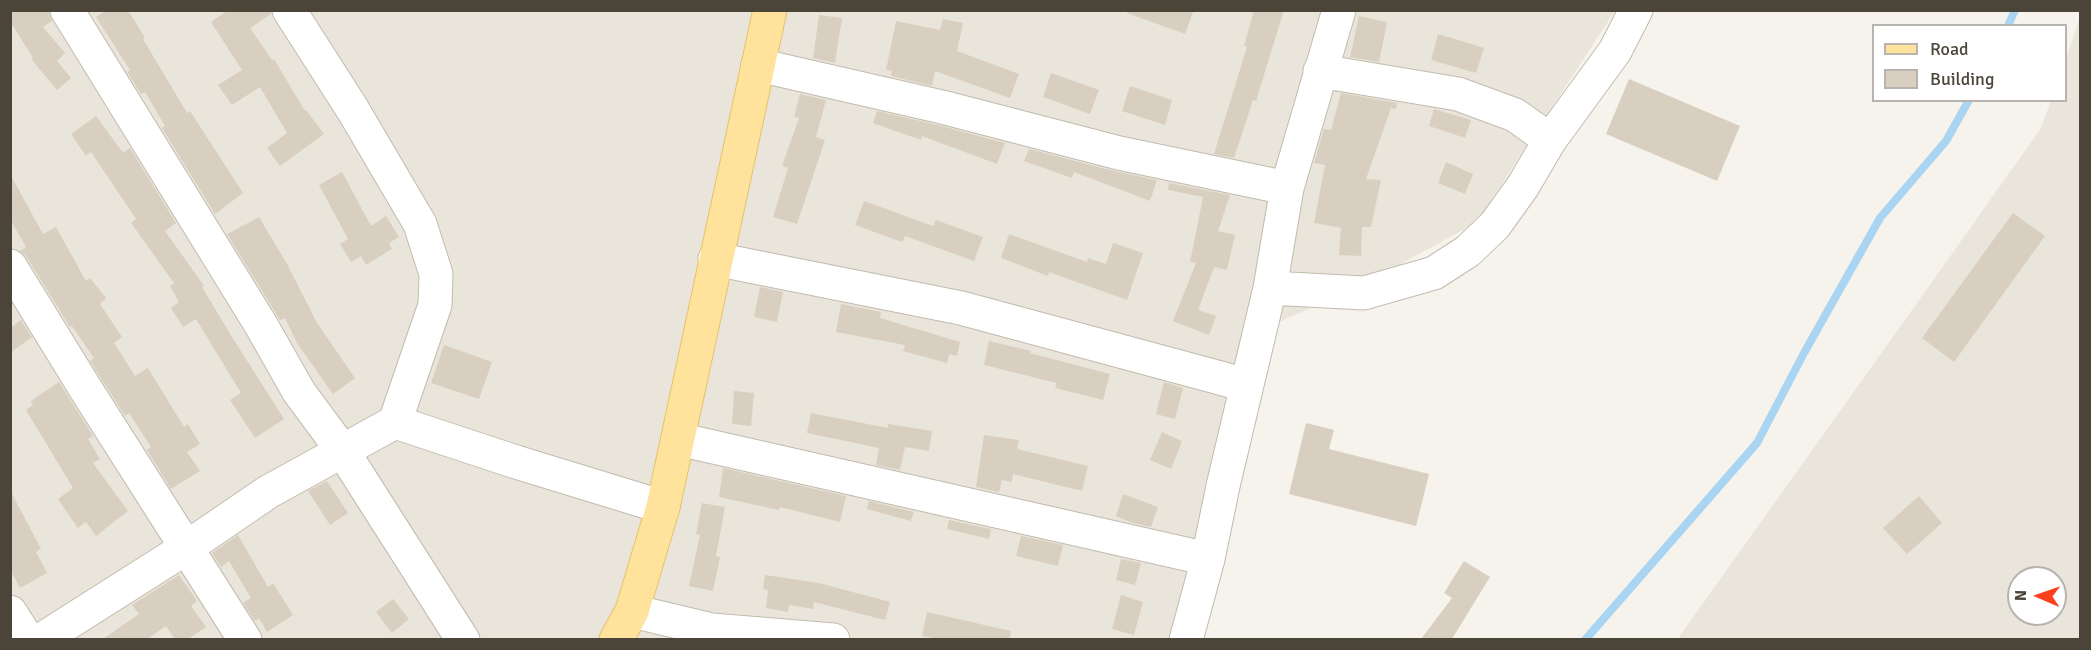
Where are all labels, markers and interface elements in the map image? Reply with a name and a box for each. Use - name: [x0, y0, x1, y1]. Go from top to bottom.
- legend: [1872, 24, 2067, 102]
- text: Road: [1930, 38, 1969, 60]
- text: Building: [1930, 68, 1994, 90]
- north arrow: [2007, 566, 2067, 626]
- text: N: [2011, 590, 2031, 601]

